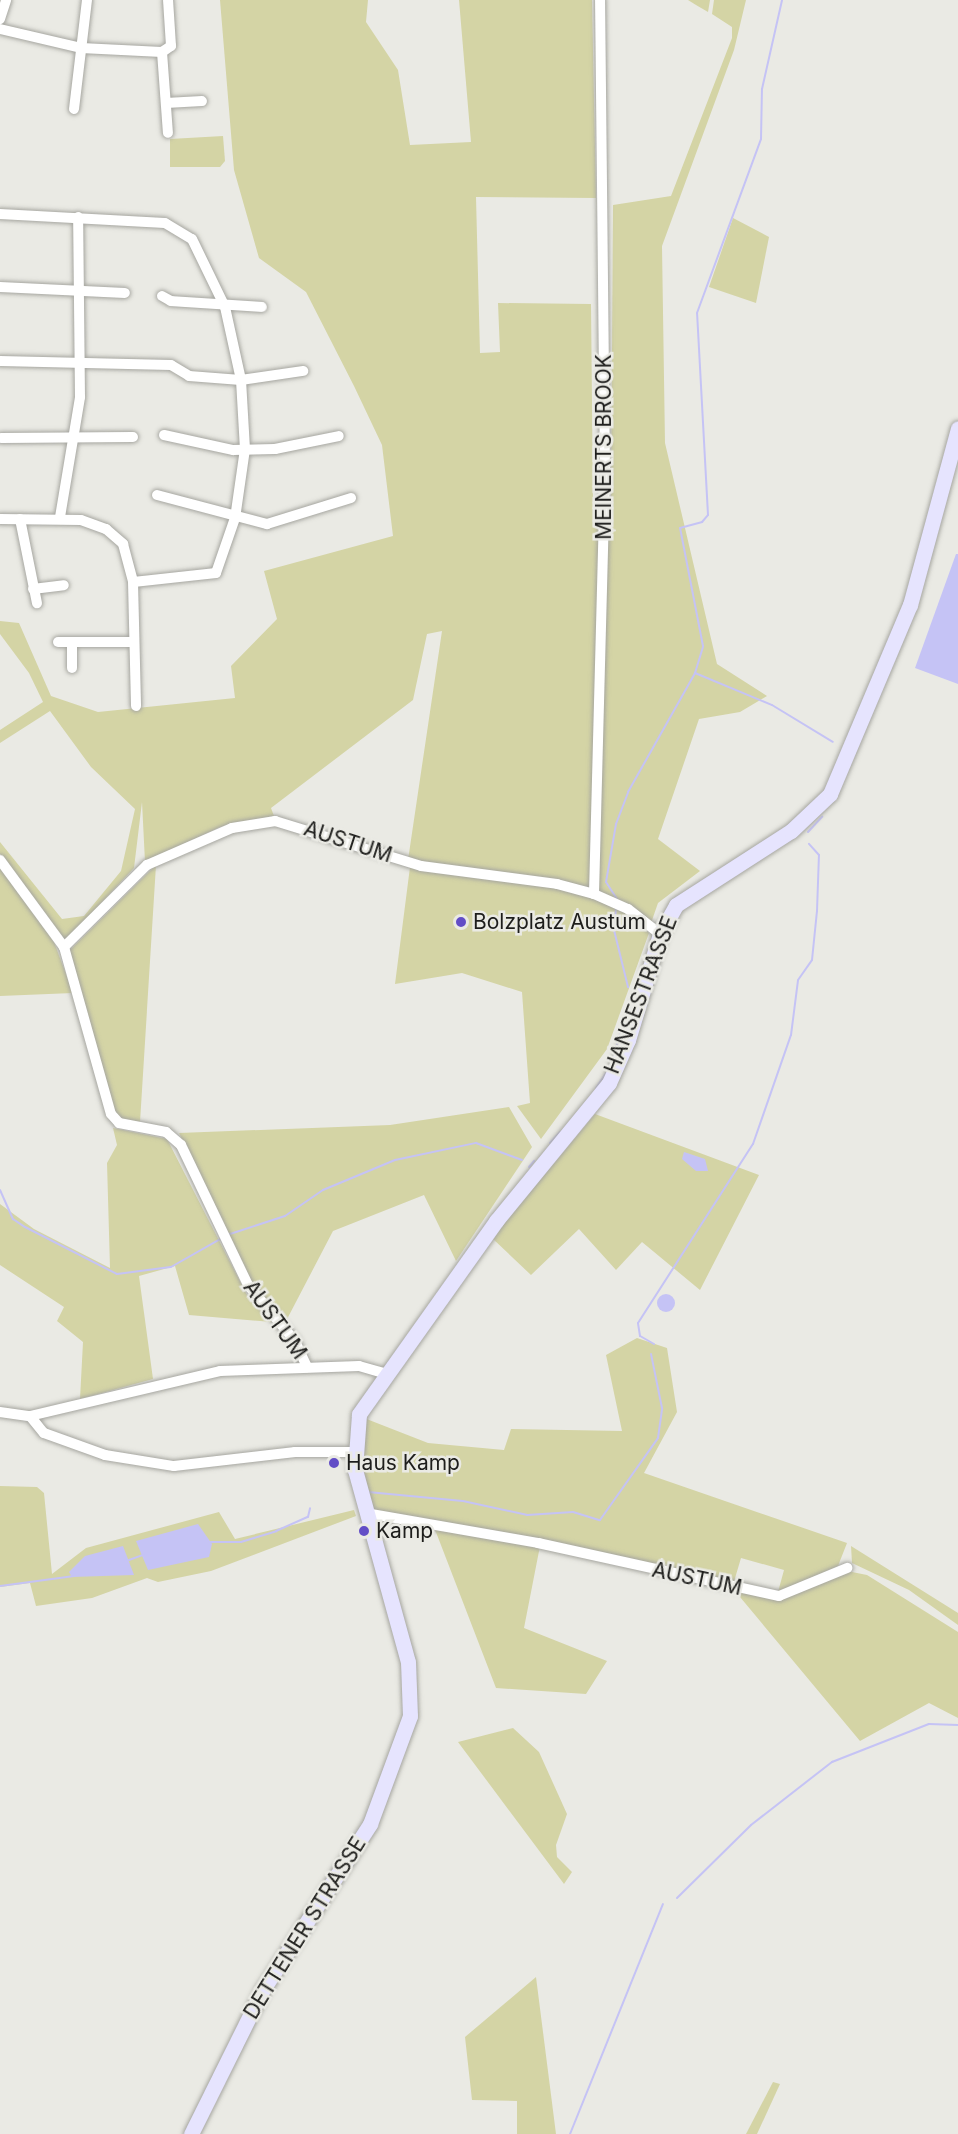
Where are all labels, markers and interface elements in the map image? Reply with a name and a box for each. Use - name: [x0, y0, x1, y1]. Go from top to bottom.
- street label: MEINERTS BROOK: [591, 354, 617, 540]
- street label: AUSTUM: [301, 816, 395, 868]
- place label: Bolzplatz Austum: [473, 909, 646, 935]
- street label: HANSESTRASSE: [599, 913, 683, 1077]
- marker: Bolzplatz Austum: [454, 915, 468, 929]
- street label: AUSTUM: [238, 1276, 312, 1364]
- place label: Haus Kamp: [346, 1450, 460, 1476]
- marker: Haus Kamp: [327, 1456, 341, 1470]
- place label: Kamp: [376, 1518, 433, 1544]
- marker: Kamp: [357, 1524, 371, 1538]
- street label: AUSTUM: [650, 1557, 744, 1601]
- street label: DETTENER STRASSE: [239, 1832, 371, 2024]

